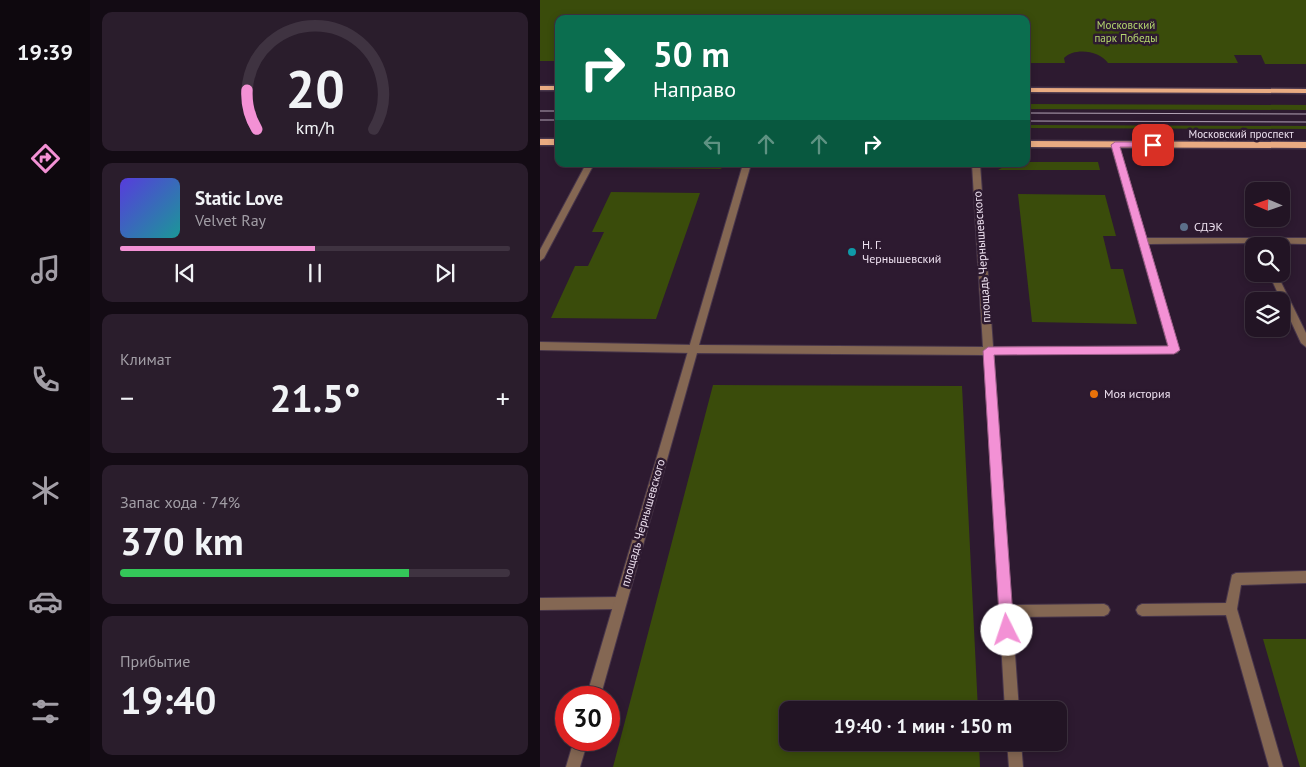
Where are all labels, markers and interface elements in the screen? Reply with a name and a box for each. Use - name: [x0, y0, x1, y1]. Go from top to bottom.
- park label: Московский парк Победы: [1094, 18, 1158, 45]
- text: 50 m: [653, 31, 730, 77]
- icon: right: [570, 35, 635, 100]
- text: 19:39: [17, 38, 73, 66]
- text: 20: [286, 55, 344, 122]
- text: Направо: [653, 75, 736, 103]
- text: km/h: [295, 116, 335, 139]
- pin: [1132, 124, 1174, 166]
- street label: Московский проспект: [1188, 127, 1294, 141]
- icon: left: [699, 130, 727, 158]
- icon: ahead: [752, 130, 780, 158]
- icon: ahead: [805, 130, 833, 158]
- icon: right: [858, 130, 886, 158]
- icon: arrive: [1139, 131, 1167, 159]
- icon: directions: [28, 141, 63, 176]
- north arrow: [1245, 182, 1290, 228]
- map controls: [1245, 182, 1290, 337]
- text: Static Love: [195, 186, 283, 210]
- street label: площадь Чернышевского: [969, 191, 994, 323]
- text: Velvet Ray: [195, 210, 266, 230]
- place label: СДЭК: [1194, 219, 1223, 234]
- marker: СДЭК: [1178, 221, 1190, 233]
- place label: Н. Г. Чернышевский: [862, 237, 941, 266]
- button: search: [1245, 237, 1290, 282]
- marker: Н. Г. Чернышевский: [846, 246, 858, 258]
- icon: music: [28, 252, 63, 287]
- icon: previous: [171, 259, 199, 287]
- icon: pause: [301, 259, 329, 287]
- icon: next: [431, 259, 459, 287]
- button: layers: [1245, 292, 1290, 337]
- text: Климат: [120, 349, 171, 369]
- icon: phone: [28, 362, 63, 397]
- text: 21.5°: [270, 373, 360, 422]
- text: −: [120, 379, 134, 416]
- text: +: [496, 379, 510, 416]
- place label: Моя история: [1104, 386, 1170, 401]
- marker: Моя история: [1088, 388, 1100, 400]
- street label: площадь Чернышевского: [617, 457, 668, 588]
- icon: climate: [28, 473, 63, 508]
- text: Запас хода · 74%: [120, 492, 240, 512]
- text: 370 km: [120, 516, 244, 565]
- icon: car: [28, 584, 63, 619]
- position arrow: [980, 603, 1032, 655]
- text: Прибытие: [120, 651, 190, 671]
- text: 19:40: [120, 675, 216, 724]
- speed limit sign: 30: [555, 686, 620, 751]
- icon: filters: [28, 694, 63, 729]
- text: 19:40 · 1 мин · 150 m: [834, 714, 1012, 738]

